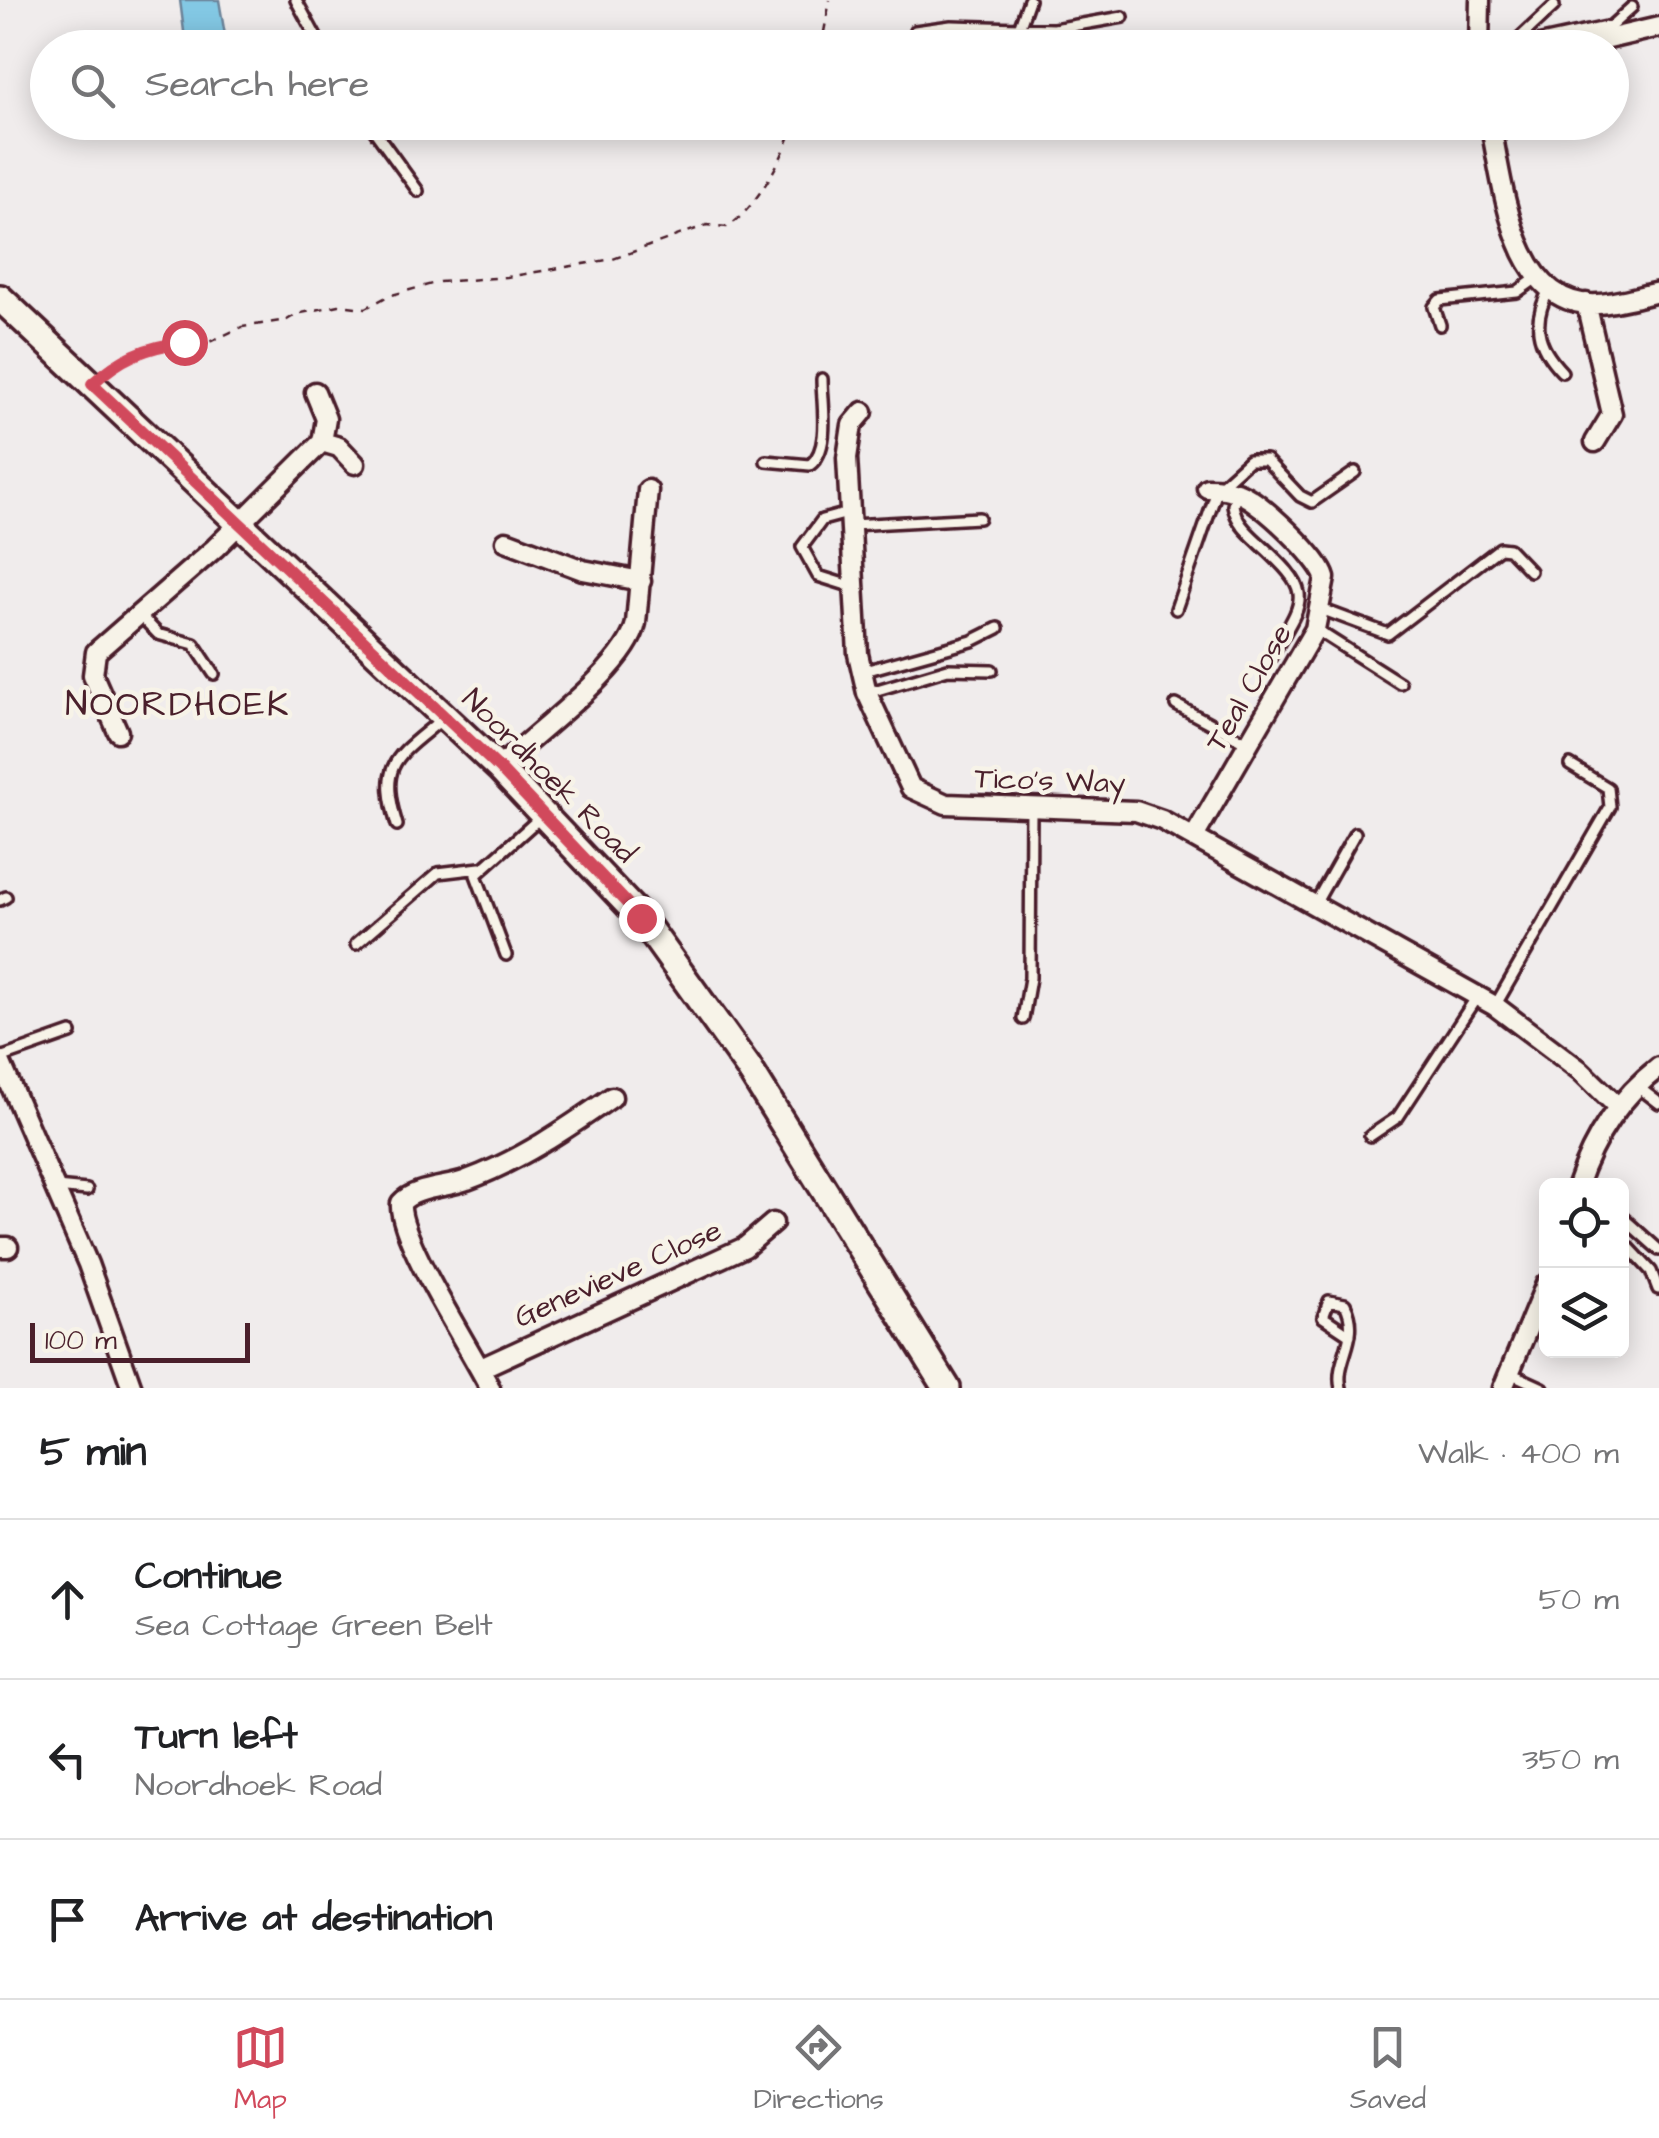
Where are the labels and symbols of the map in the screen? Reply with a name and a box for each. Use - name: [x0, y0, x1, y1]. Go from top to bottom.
- route start: [162, 320, 208, 366]
- street label: Teal Close: [1196, 616, 1302, 760]
- street label: Noordhoek Road: [452, 679, 646, 873]
- district label: NOORDHOEK: [65, 680, 291, 729]
- street label: Tico's Way: [974, 757, 1126, 806]
- route end: [619, 896, 665, 942]
- street label: Genevieve Close: [508, 1210, 728, 1338]
- scale bar: [30, 1318, 250, 1362]

